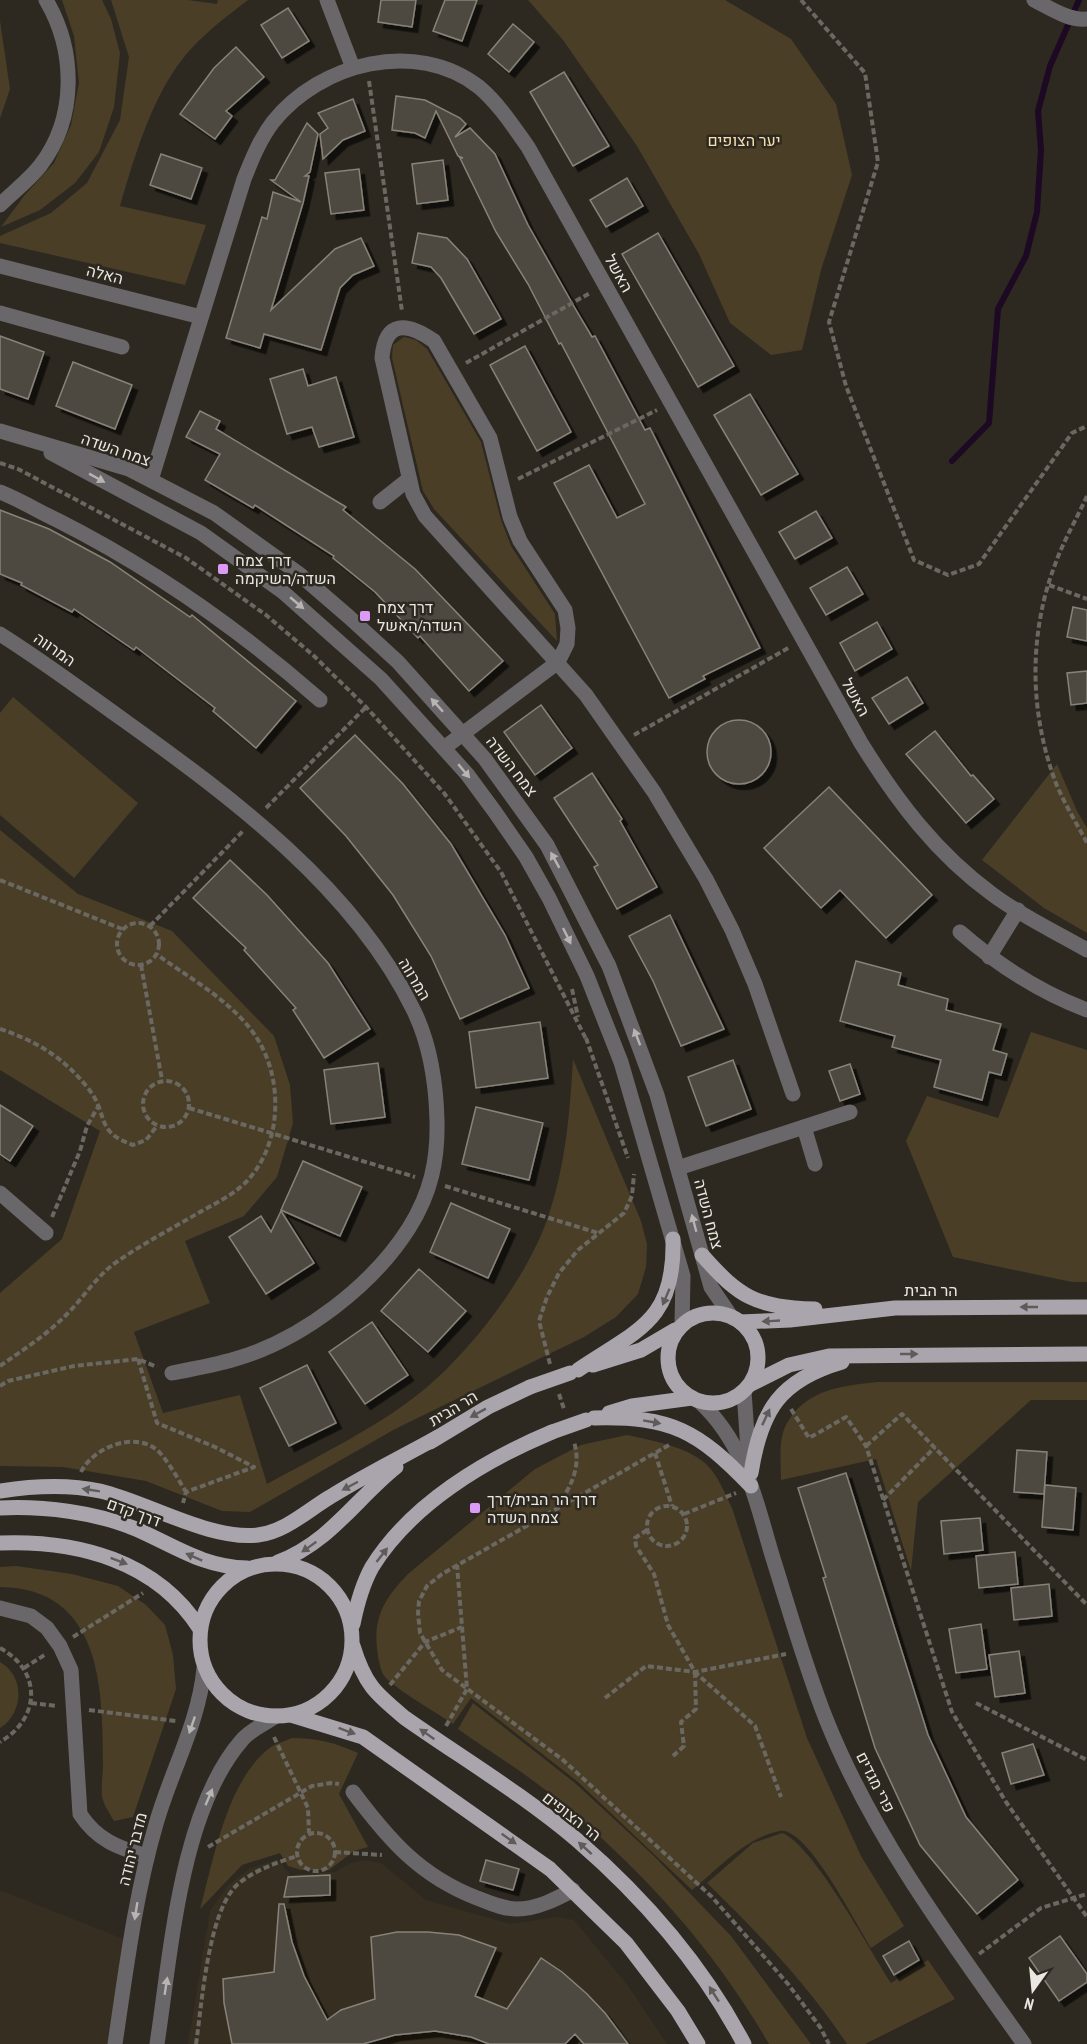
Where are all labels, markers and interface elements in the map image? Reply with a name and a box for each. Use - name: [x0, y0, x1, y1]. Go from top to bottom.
- park label: יער הצופים: [707, 130, 781, 150]
- street label: האשל: [600, 250, 638, 296]
- street label: האלה: [84, 260, 126, 288]
- street label: צמח השדה: [79, 428, 153, 470]
- one-way arrow: [88, 473, 105, 483]
- place label: דרך צמח השדה/השיקמה: [235, 550, 336, 588]
- marker: דרך צמח השדה/השיקמה: [216, 562, 230, 576]
- one-way arrow: [289, 597, 305, 610]
- place label: דרך צמח השדה/האשל: [377, 597, 462, 635]
- marker: דרך צמח השדה/האשל: [358, 609, 372, 623]
- street label: המרווה: [30, 628, 80, 670]
- street label: האשל: [837, 674, 875, 720]
- one-way arrow: [431, 698, 444, 713]
- street label: צמח השדה: [482, 732, 542, 801]
- one-way arrow: [457, 763, 470, 779]
- one-way arrow: [550, 851, 560, 868]
- one-way arrow: [562, 927, 572, 944]
- street label: המרווה: [395, 954, 435, 1004]
- one-way arrow: [631, 1027, 641, 1045]
- street label: צמח השדה: [690, 1177, 728, 1252]
- one-way arrow: [688, 1214, 698, 1232]
- street label: הר הבית: [904, 1280, 958, 1300]
- one-way arrow: [661, 1288, 671, 1306]
- one-way arrow: [1019, 1302, 1038, 1312]
- one-way arrow: [762, 1317, 781, 1326]
- one-way arrow: [899, 1349, 918, 1359]
- street label: הר הבית: [425, 1386, 481, 1430]
- one-way arrow: [469, 1408, 486, 1418]
- one-way arrow: [762, 1408, 771, 1425]
- one-way arrow: [642, 1418, 661, 1427]
- one-way arrow: [341, 1481, 358, 1491]
- one-way arrow: [81, 1485, 100, 1494]
- place label: דרך הר הבית/דרך צמח השדה: [487, 1489, 597, 1527]
- street label: דרך קדם: [104, 1493, 164, 1531]
- marker: דרך הר הבית/דרך צמח השדה: [468, 1501, 482, 1515]
- one-way arrow: [301, 1541, 317, 1552]
- one-way arrow: [376, 1547, 388, 1562]
- one-way arrow: [184, 1552, 202, 1562]
- one-way arrow: [111, 1556, 129, 1566]
- one-way arrow: [187, 1716, 197, 1734]
- one-way arrow: [339, 1727, 357, 1737]
- one-way arrow: [420, 1728, 436, 1740]
- street label: פרי מגדים: [852, 1748, 900, 1816]
- one-way arrow: [204, 1787, 214, 1805]
- street label: הר הצופים: [539, 1787, 605, 1845]
- street label: מדבר יהודה: [113, 1810, 151, 1888]
- one-way arrow: [501, 1833, 517, 1845]
- one-way arrow: [578, 1841, 593, 1855]
- one-way arrow: [131, 1902, 140, 1921]
- north arrow: [1003, 1960, 1063, 2020]
- one-way arrow: [161, 1977, 170, 1996]
- one-way arrow: [708, 1986, 719, 2002]
- text: N: [1022, 1994, 1036, 2015]

